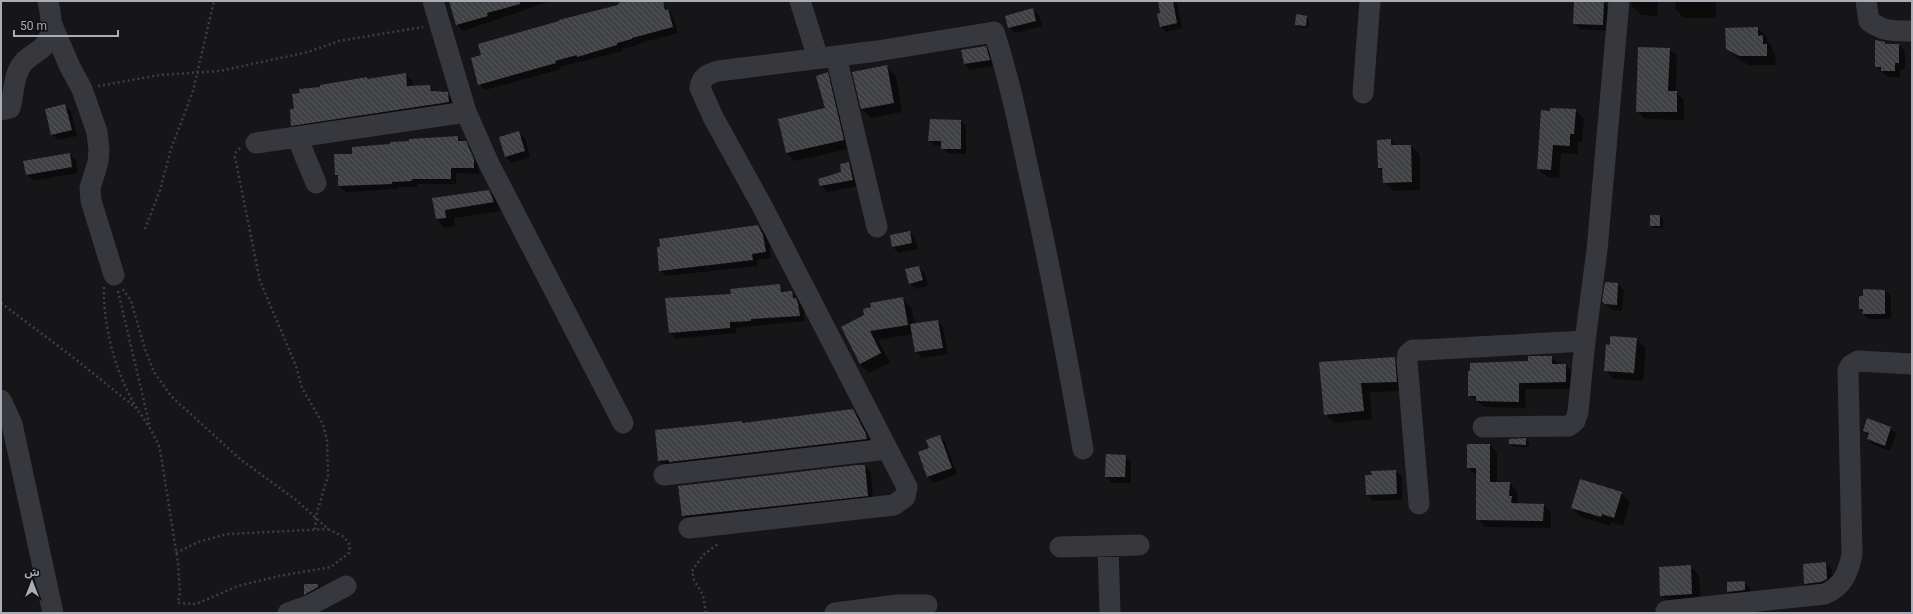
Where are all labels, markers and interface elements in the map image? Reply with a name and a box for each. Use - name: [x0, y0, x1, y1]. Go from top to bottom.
- scale bar: [14, 12, 118, 38]
- text: 50 m: [20, 19, 47, 33]
- north arrow: [12, 562, 52, 602]
- text: ش: [24, 566, 40, 579]

